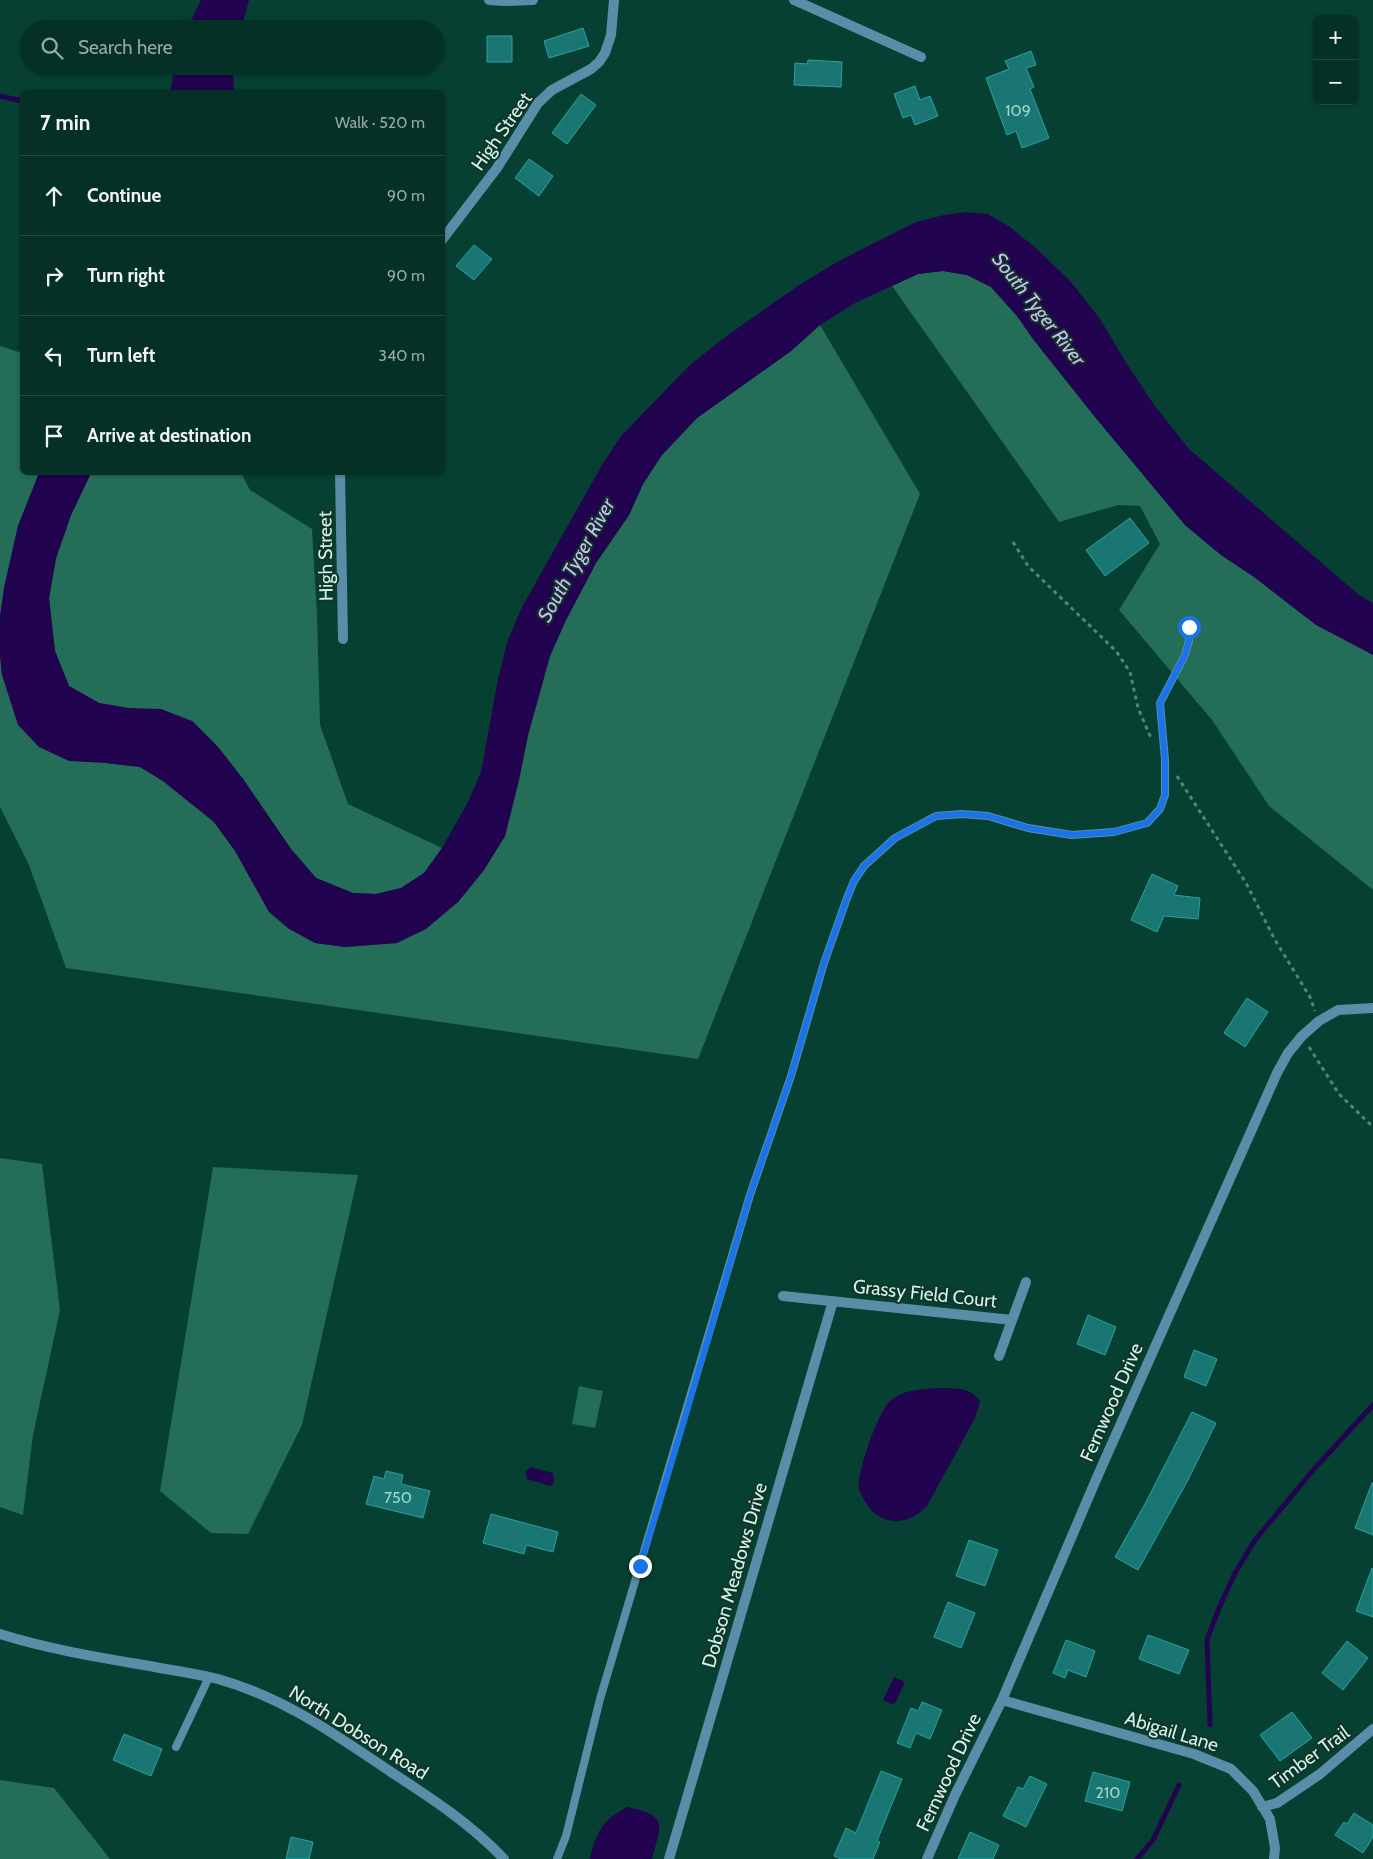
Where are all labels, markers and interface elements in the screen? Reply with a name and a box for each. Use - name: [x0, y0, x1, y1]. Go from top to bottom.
- map controls: [1313, 15, 1358, 105]
- button: +: [1313, 15, 1358, 60]
- search box: [20, 20, 445, 75]
- icon: search: [38, 34, 66, 62]
- text: Search here: [78, 36, 172, 59]
- button: −: [1313, 60, 1358, 105]
- street label: High Street: [466, 87, 537, 175]
- house number: 109: [1005, 101, 1031, 120]
- text: 7 min: [40, 110, 90, 135]
- text: Walk · 520 m: [335, 113, 425, 132]
- icon: ahead: [40, 182, 68, 210]
- text: Continue: [87, 184, 161, 207]
- text: 90 m: [387, 186, 425, 205]
- water label: South Tyger River: [987, 248, 1091, 371]
- icon: right: [40, 262, 68, 290]
- text: Turn right: [87, 264, 165, 287]
- text: 90 m: [387, 266, 425, 285]
- icon: left: [40, 342, 68, 370]
- text: Turn left: [87, 344, 155, 367]
- text: 340 m: [378, 346, 425, 365]
- icon: arrive: [40, 422, 68, 450]
- text: Arrive at destination: [87, 424, 251, 447]
- water label: South Tyger River: [532, 493, 620, 626]
- street label: High Street: [313, 510, 338, 601]
- route start: [1178, 616, 1201, 639]
- street label: Grassy Field Court: [852, 1275, 998, 1313]
- street label: Fernwood Drive: [1075, 1339, 1148, 1465]
- street label: Dobson Meadows Drive: [697, 1480, 772, 1670]
- house number: 750: [384, 1488, 412, 1507]
- route end: [629, 1555, 652, 1578]
- street label: North Dobson Road: [285, 1680, 433, 1784]
- street label: Abigail Lane: [1122, 1706, 1222, 1757]
- street label: Fernwood Drive: [911, 1709, 986, 1835]
- street label: Timber Trail: [1265, 1720, 1354, 1794]
- house number: 210: [1096, 1783, 1120, 1802]

